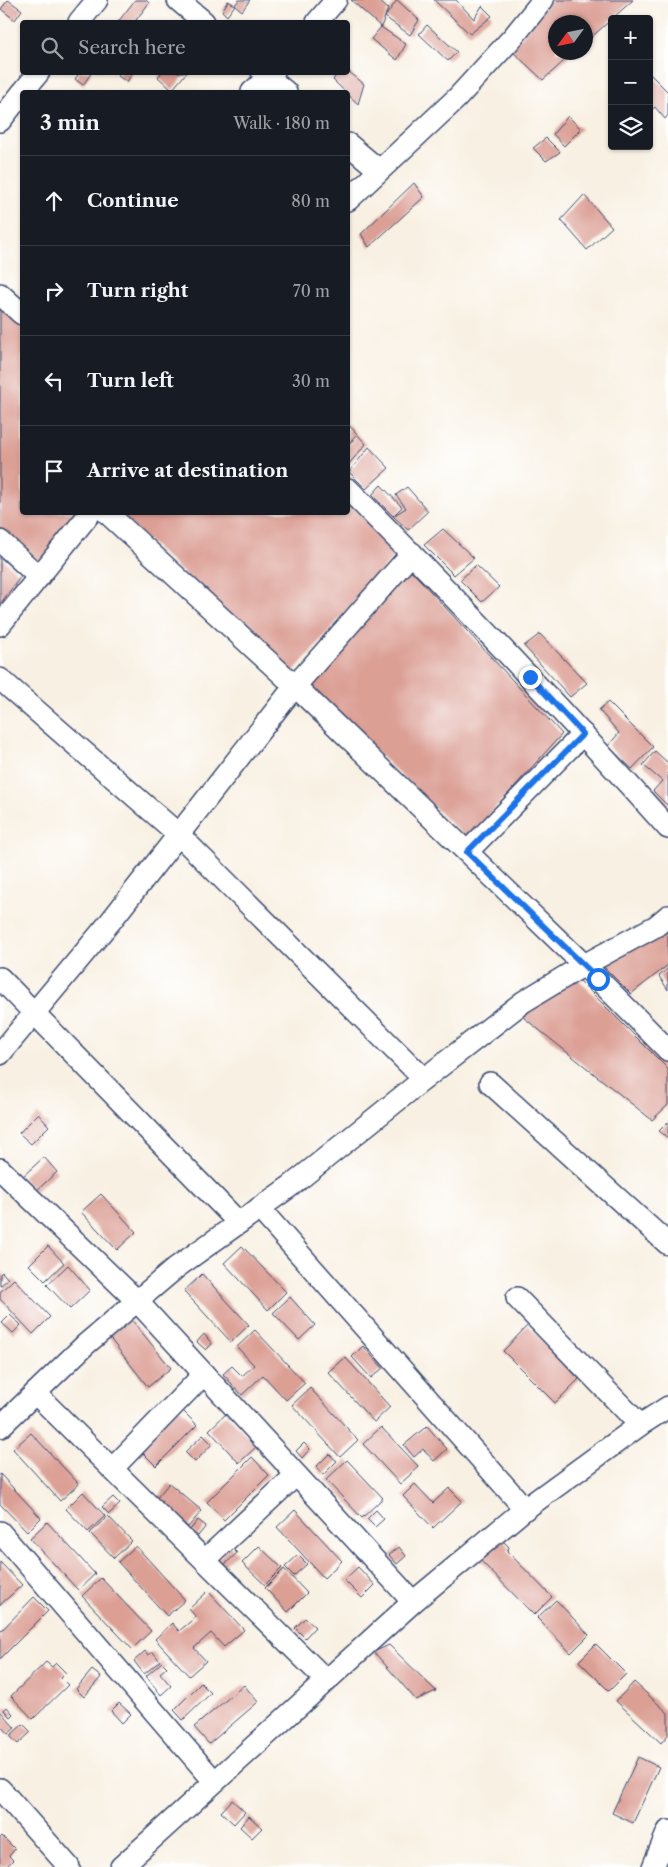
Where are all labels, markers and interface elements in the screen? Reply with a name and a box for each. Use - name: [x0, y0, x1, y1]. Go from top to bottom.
- north arrow: [548, 15, 593, 60]
- map controls: [608, 15, 653, 150]
- button: +: [608, 15, 653, 60]
- search box: [20, 20, 350, 75]
- icon: search: [38, 34, 66, 62]
- text: Search here: [78, 36, 186, 59]
- button: −: [608, 60, 653, 105]
- button: layers: [608, 105, 653, 150]
- text: 3 min: [40, 110, 100, 135]
- text: Walk · 180 m: [233, 113, 330, 133]
- icon: ahead: [40, 187, 68, 215]
- text: Continue: [87, 189, 179, 212]
- text: 80 m: [291, 191, 330, 211]
- icon: right: [40, 277, 68, 305]
- text: Turn right: [87, 279, 188, 302]
- text: 70 m: [293, 281, 330, 301]
- icon: left: [40, 367, 68, 395]
- text: Turn left: [87, 369, 174, 392]
- text: 30 m: [292, 371, 330, 391]
- icon: arrive: [40, 457, 68, 485]
- text: Arrive at destination: [87, 459, 288, 482]
- route end: [519, 666, 542, 689]
- route start: [587, 968, 610, 991]

